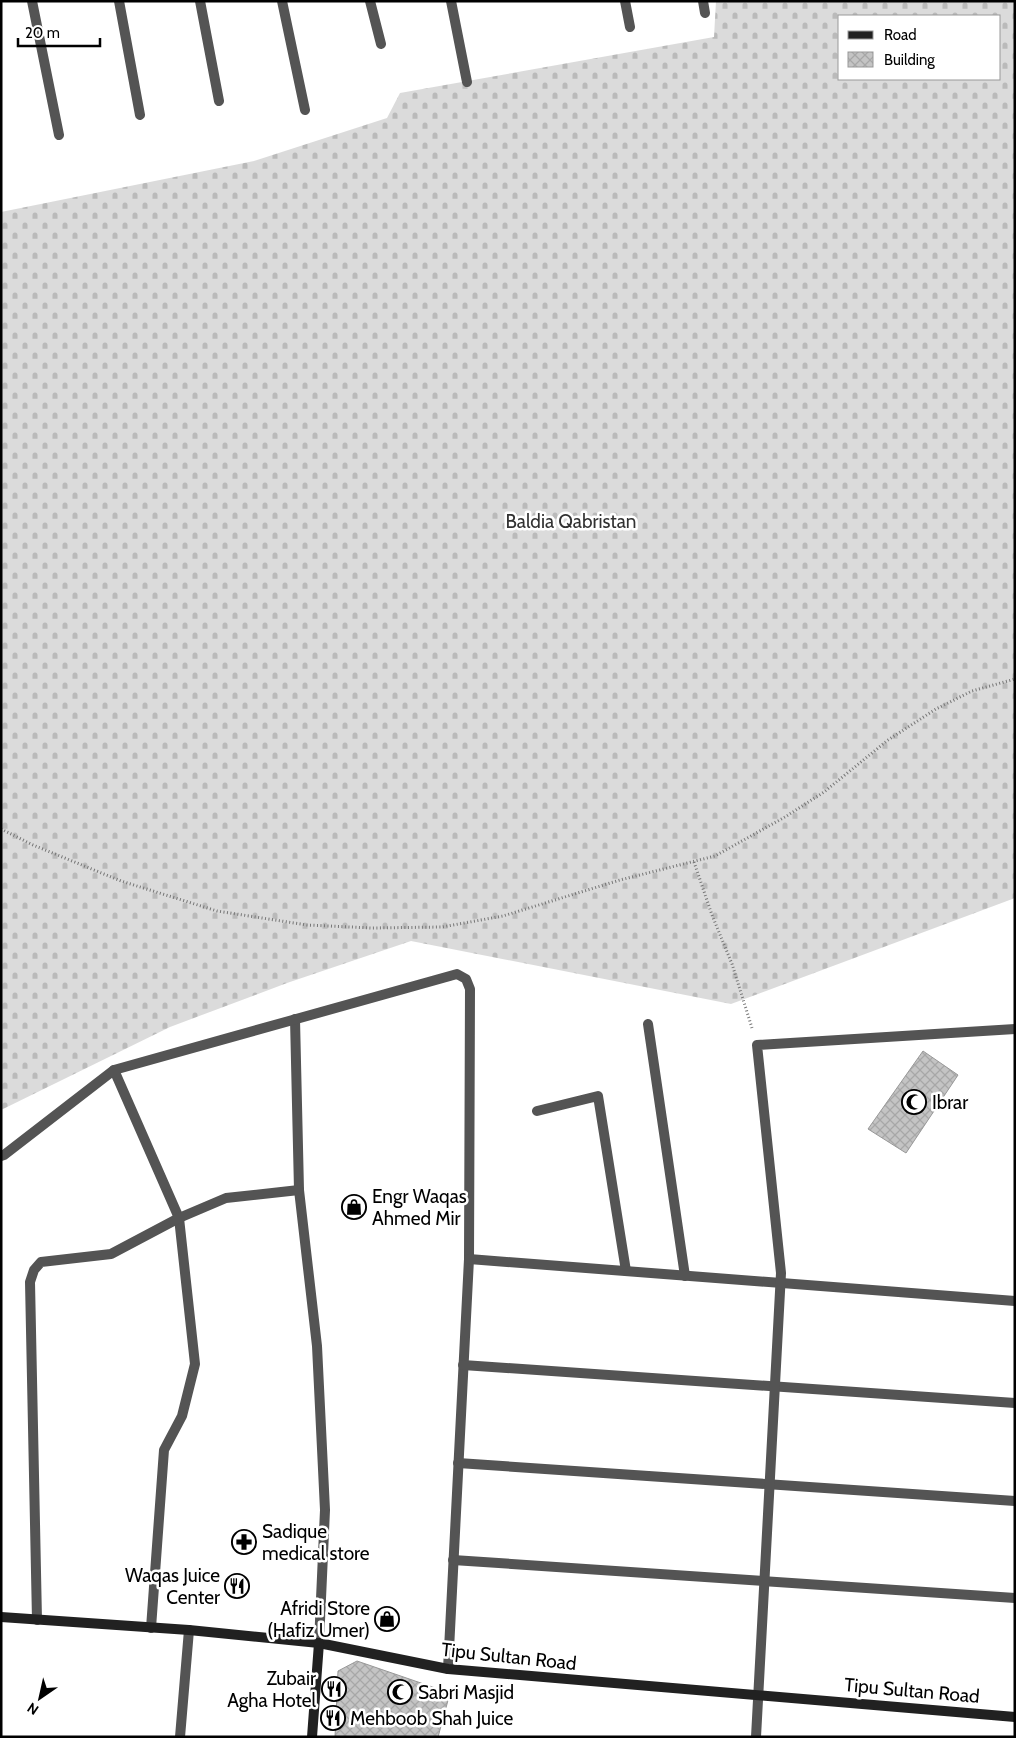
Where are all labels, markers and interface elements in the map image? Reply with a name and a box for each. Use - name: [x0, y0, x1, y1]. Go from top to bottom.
- scale bar: [18, 15, 100, 47]
- legend: [838, 15, 1001, 80]
- text: 20 m: [25, 24, 60, 42]
- text: Road: [884, 26, 917, 44]
- text: Building: [884, 51, 935, 69]
- park label: Baldia Qabristan: [506, 510, 637, 533]
- mosque icon: Ibrar: [901, 1089, 927, 1115]
- place label: Ibrar: [932, 1091, 968, 1114]
- place label: Engr Waqas Ahmed Mir: [372, 1185, 467, 1230]
- shop icon: Engr Waqas Ahmed Mir: [341, 1194, 367, 1220]
- place label: Sadique medical store: [262, 1520, 370, 1565]
- pharmacy icon: Sadique medical store: [231, 1529, 257, 1555]
- place label: Waqas Juice Center: [125, 1564, 220, 1609]
- restaurant icon: Waqas Juice Center: [224, 1573, 250, 1599]
- place label: Afridi Store (Hafiz Umer): [267, 1597, 370, 1642]
- shop icon: Afridi Store (Hafiz Umer): [374, 1606, 400, 1632]
- street label: Tipu Sultan Road: [440, 1638, 578, 1675]
- place label: Zubair Agha Hotel: [227, 1667, 317, 1712]
- north arrow: [15, 1673, 65, 1723]
- street label: Tipu Sultan Road: [843, 1673, 981, 1708]
- restaurant icon: Zubair Agha Hotel: [321, 1676, 347, 1702]
- mosque icon: Sabri Masjid: [387, 1679, 413, 1705]
- place label: Sabri Masjid: [418, 1681, 514, 1704]
- text: N: [24, 1699, 42, 1719]
- restaurant icon: Mehboob Shah Juice: [320, 1705, 346, 1731]
- place label: Mehboob Shah Juice: [350, 1707, 514, 1730]

